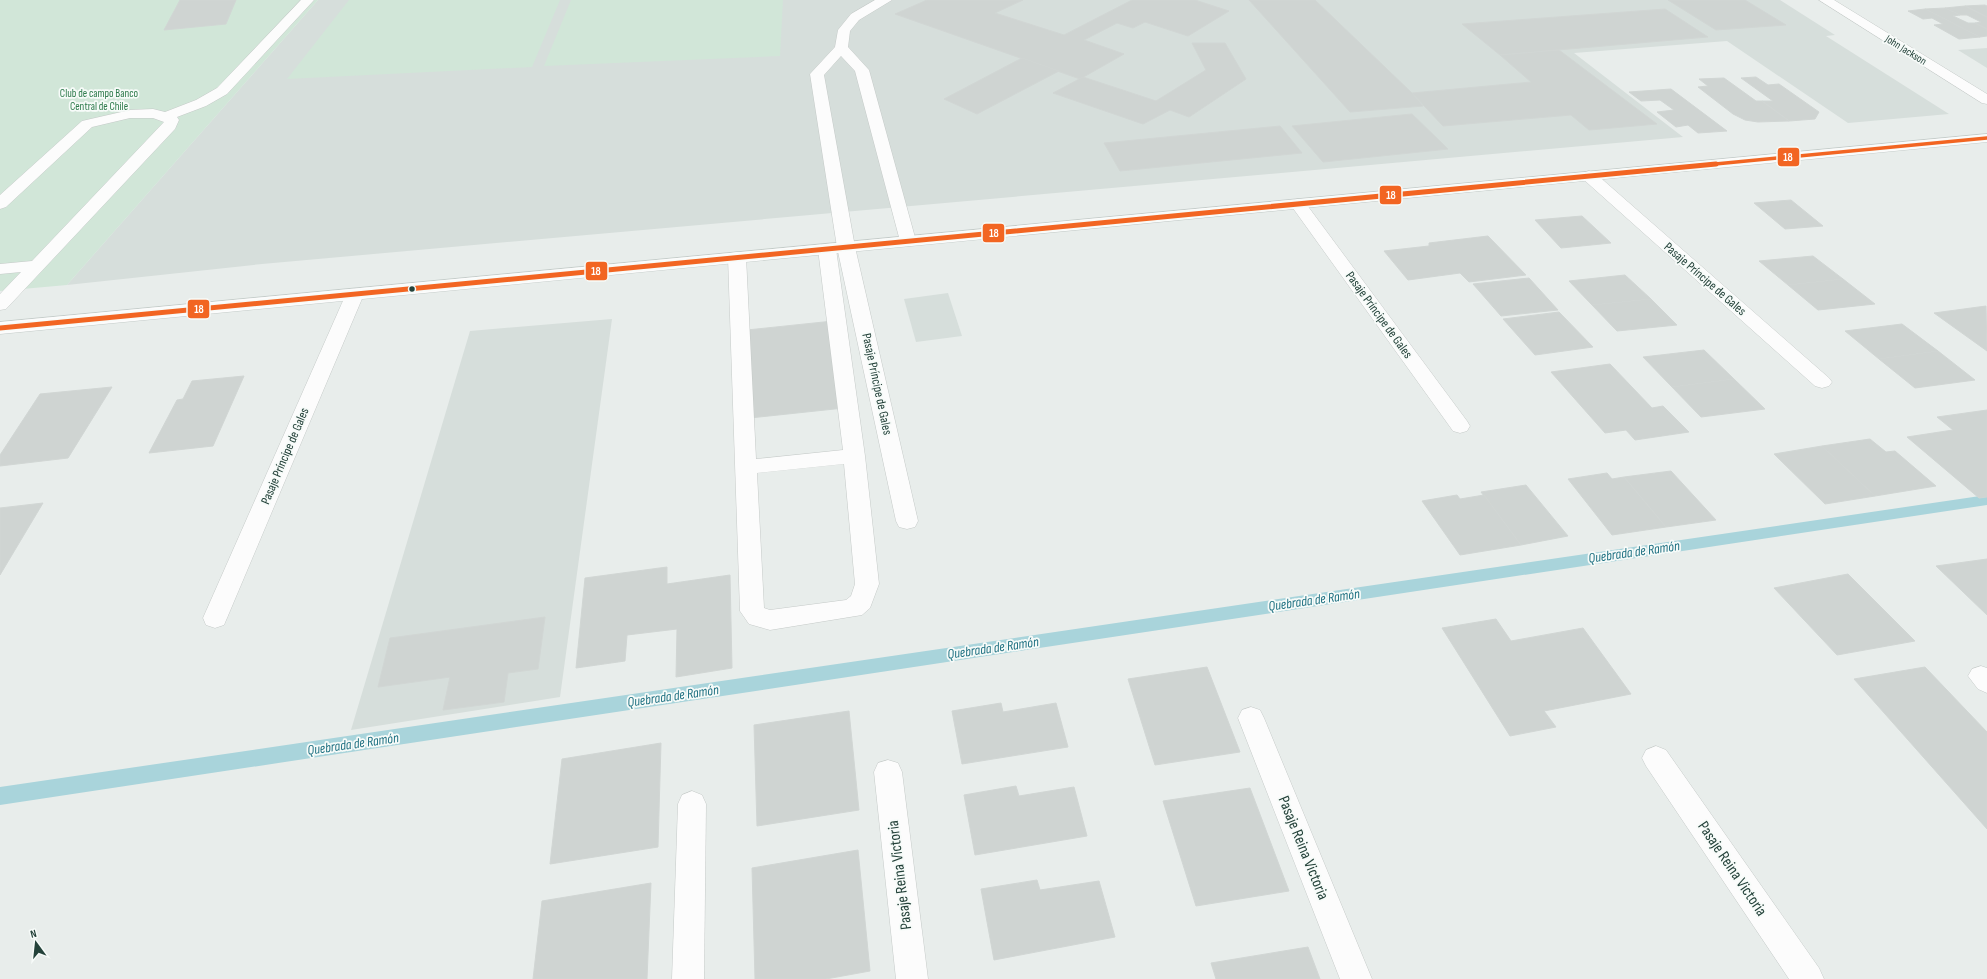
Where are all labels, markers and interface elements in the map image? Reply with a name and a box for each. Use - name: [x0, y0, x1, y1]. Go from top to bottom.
- street label: John Jackson: [1882, 32, 1929, 68]
- park label: Club de campo Banco Central de Chile: [60, 87, 139, 113]
- line badge: 18: [1777, 147, 1800, 167]
- text: 18: [1783, 151, 1793, 164]
- line badge: 18: [1379, 185, 1402, 205]
- text: 18: [1386, 189, 1396, 202]
- line badge: 18: [982, 223, 1005, 243]
- text: 18: [989, 227, 999, 240]
- street label: Pasaje Príncipe de Gales: [1661, 239, 1750, 319]
- line badge: 18: [585, 261, 608, 281]
- text: 18: [591, 265, 601, 278]
- street label: Pasaje Príncipe de Gales: [1342, 268, 1416, 362]
- unlabelled marker: [407, 284, 417, 294]
- line badge: 18: [187, 299, 210, 319]
- text: 18: [194, 303, 204, 316]
- street label: Pasaje Príncipe de Gales: [858, 332, 896, 437]
- street label: Pasaje Príncipe de Gales: [257, 405, 313, 507]
- water label: Quebrada de Ramón: [1587, 537, 1681, 567]
- water label: Quebrada de Ramón: [1267, 585, 1361, 615]
- water label: Quebrada de Ramón: [946, 633, 1040, 663]
- water label: Quebrada de Ramón: [626, 681, 720, 711]
- water label: Quebrada de Ramón: [306, 729, 400, 759]
- street label: Pasaje Reina Victoria: [1274, 793, 1332, 903]
- street label: Pasaje Reina Victoria: [1693, 818, 1771, 920]
- street label: Pasaje Reina Victoria: [884, 819, 916, 931]
- north arrow: [16, 923, 56, 963]
- text: N: [29, 927, 38, 941]

